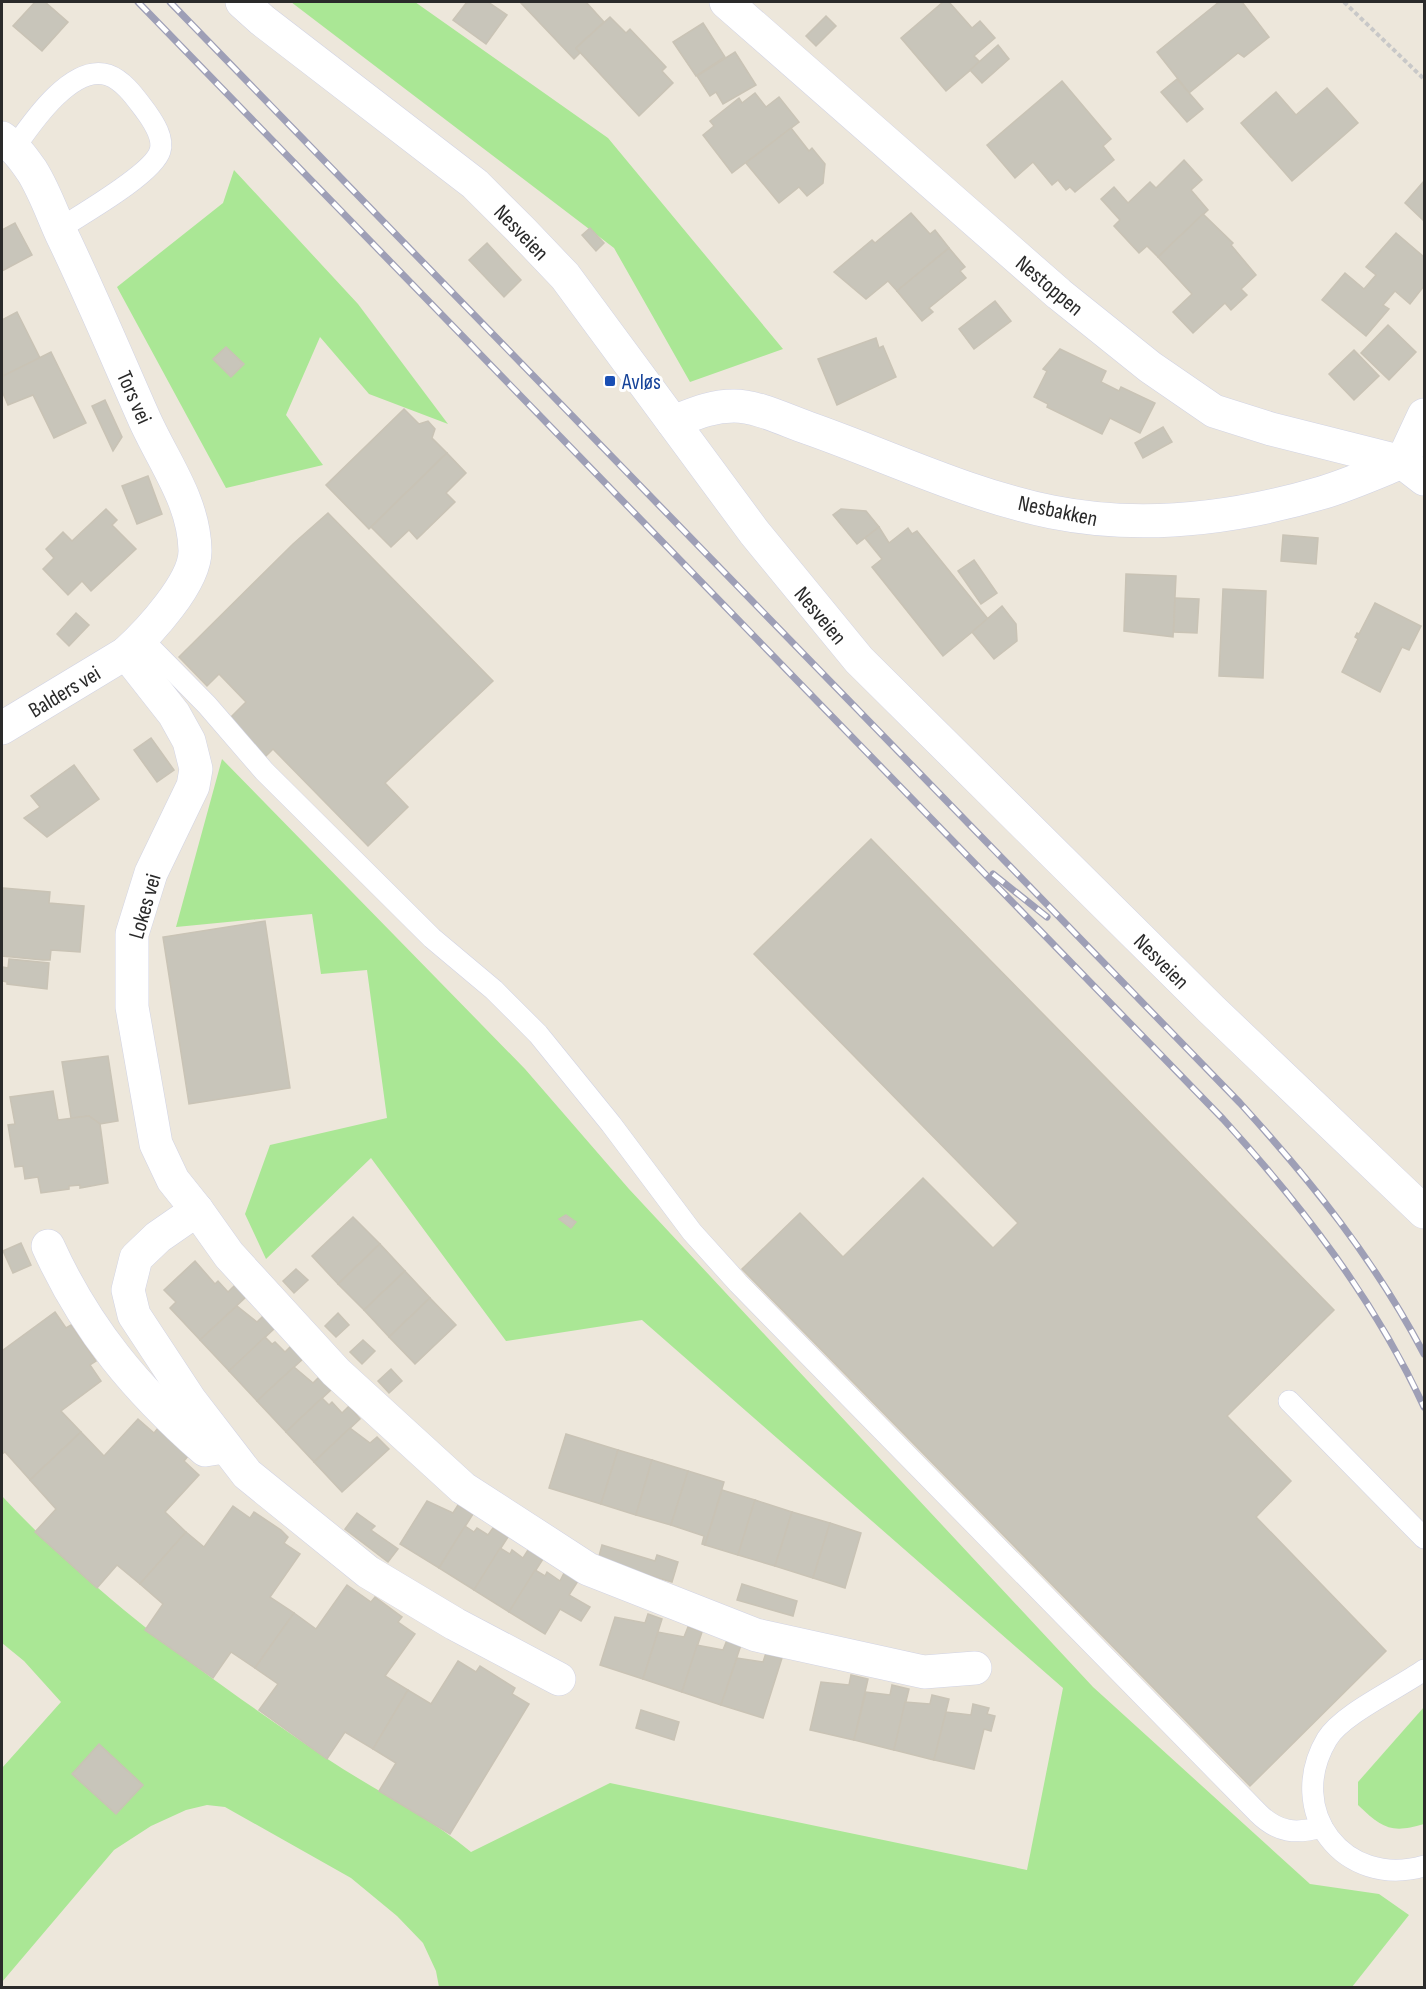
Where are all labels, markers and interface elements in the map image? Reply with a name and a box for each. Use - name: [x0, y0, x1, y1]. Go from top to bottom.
- street label: Nesveien: [488, 199, 554, 267]
- street label: Nestoppen: [1010, 250, 1088, 322]
- street label: Tors vei: [110, 367, 157, 428]
- place label: Avløs: [621, 369, 661, 396]
- marker: Avløs: [603, 374, 617, 388]
- street label: Nesbakken: [1016, 490, 1100, 533]
- street label: Nesveien: [788, 581, 852, 650]
- street label: Balders vei: [24, 660, 106, 724]
- street label: Lokes vei: [123, 871, 168, 942]
- street label: Nesveien: [1128, 929, 1194, 995]

